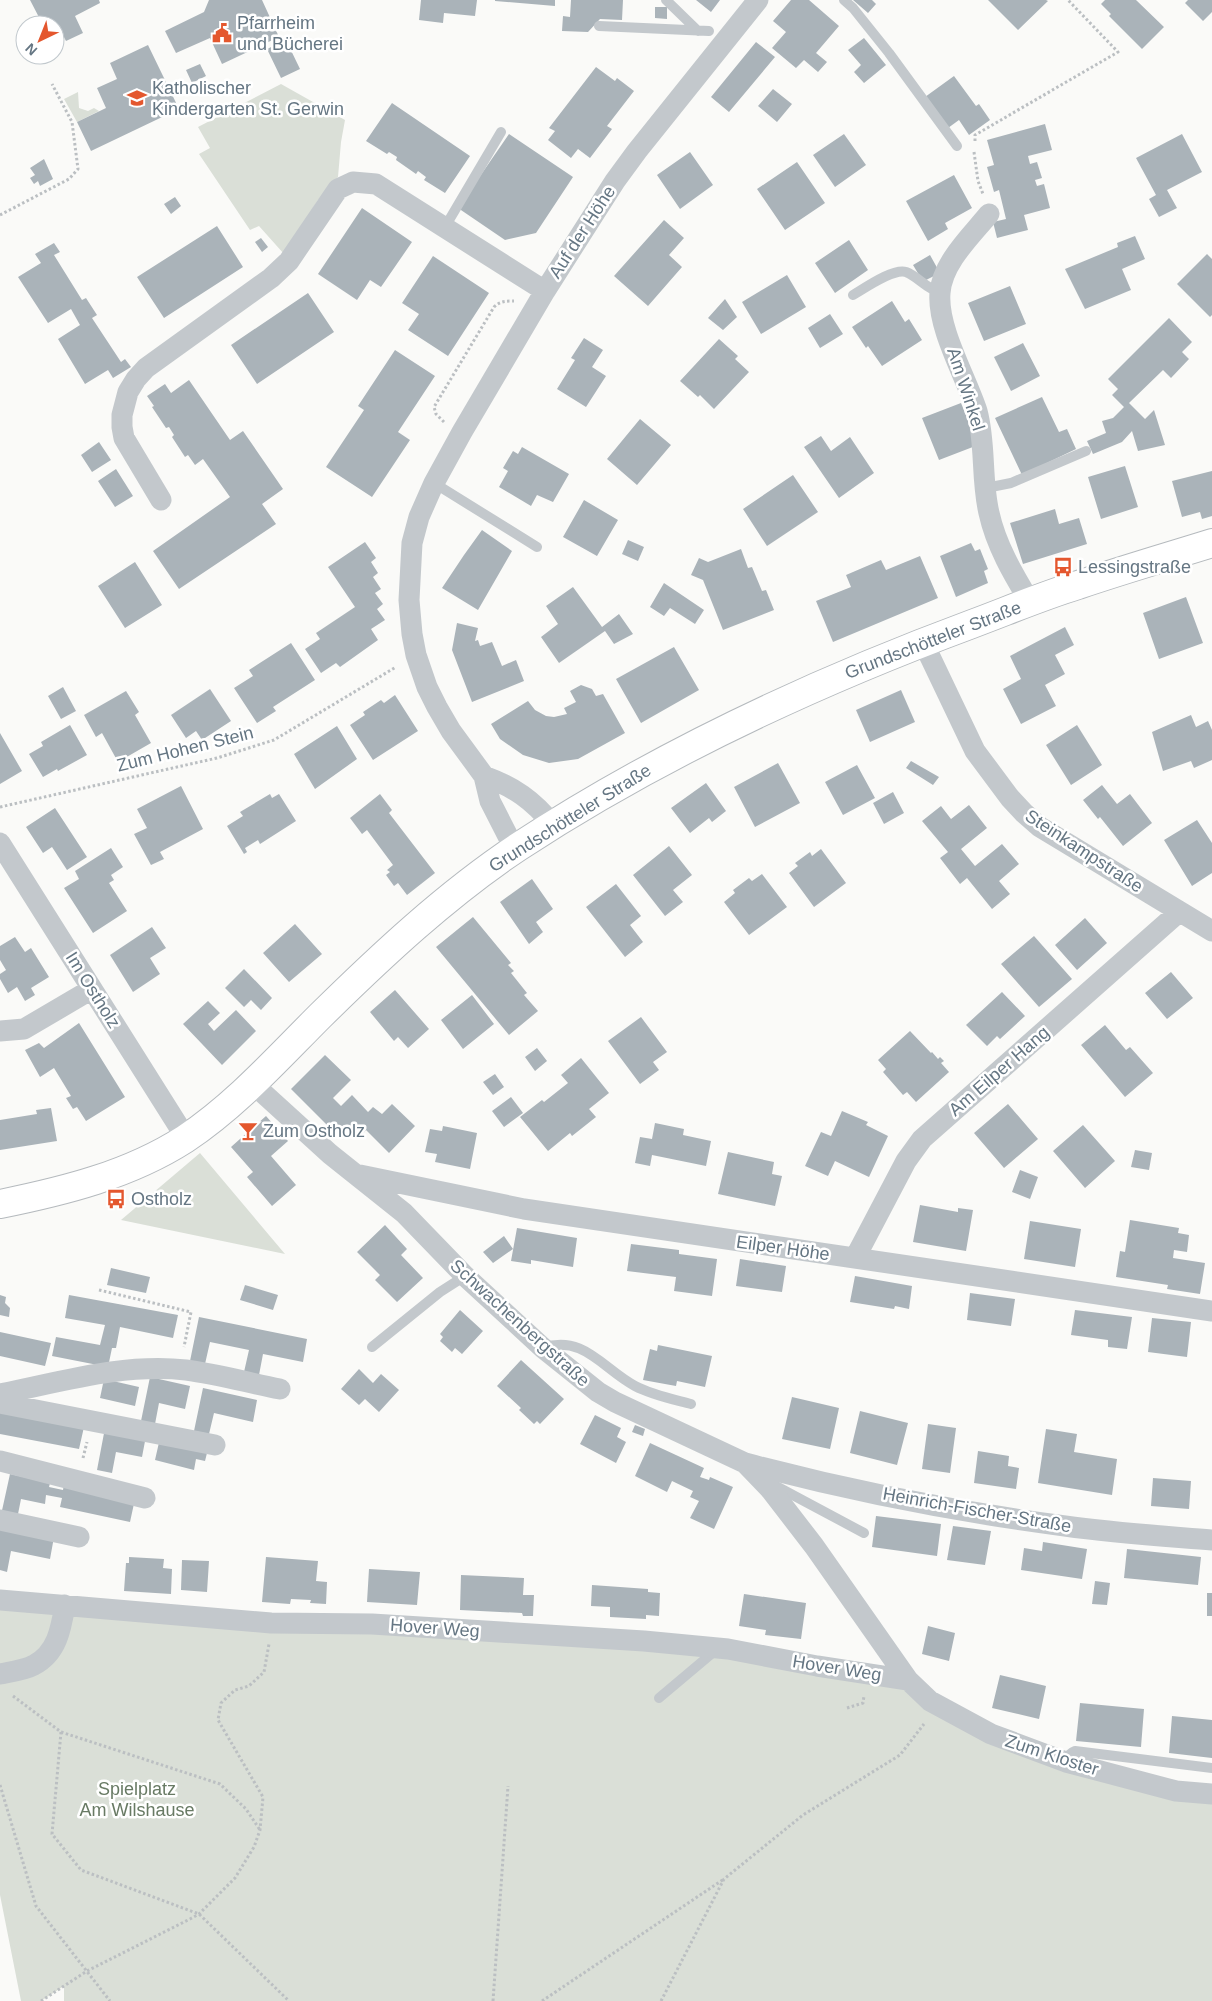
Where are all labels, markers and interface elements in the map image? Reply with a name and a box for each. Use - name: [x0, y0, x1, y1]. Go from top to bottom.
- place label: Pfarrheim und Bücherei: [237, 13, 343, 54]
- north arrow: [15, 15, 65, 65]
- public building icon: Pfarrheim und Bücherei: [211, 22, 233, 44]
- text: N: [22, 40, 40, 59]
- place label: Katholischer Kindergarten St. Gerwin: [152, 78, 344, 119]
- school or university icon: Katholischer Kindergarten St. Gerwin: [126, 87, 148, 109]
- street label: Auf der Höhe: [545, 182, 619, 282]
- street label: Am Winkel: [943, 345, 989, 433]
- bus stop icon: Lessingstraße: [1052, 556, 1074, 578]
- place label: Lessingstraße: [1078, 557, 1191, 577]
- street label: Grundschötteler Straße: [842, 597, 1024, 683]
- street label: Zum Hohen Stein: [115, 722, 255, 776]
- street label: Grundschötteler Straße: [485, 760, 655, 876]
- street label: Steinkampstraße: [1021, 806, 1147, 896]
- street label: Im Ostholz: [62, 948, 124, 1032]
- street label: Am Eilper Hang: [945, 1022, 1053, 1120]
- bar icon: Zum Ostholz: [237, 1120, 259, 1142]
- place label: Zum Ostholz: [263, 1121, 365, 1141]
- bus stop icon: Ostholz: [105, 1188, 127, 1210]
- place label: Ostholz: [131, 1189, 192, 1209]
- street label: Eilper Höhe: [735, 1232, 831, 1264]
- street label: Schwachenbergstraße: [446, 1255, 594, 1391]
- street label: Heinrich-Fischer-Straße: [881, 1484, 1073, 1536]
- street label: Hover Weg: [390, 1615, 480, 1641]
- street label: Hover Weg: [791, 1651, 883, 1685]
- street label: Zum Kloster: [1003, 1730, 1101, 1780]
- park label: Spielplatz Am Wilshause: [79, 1779, 195, 1820]

